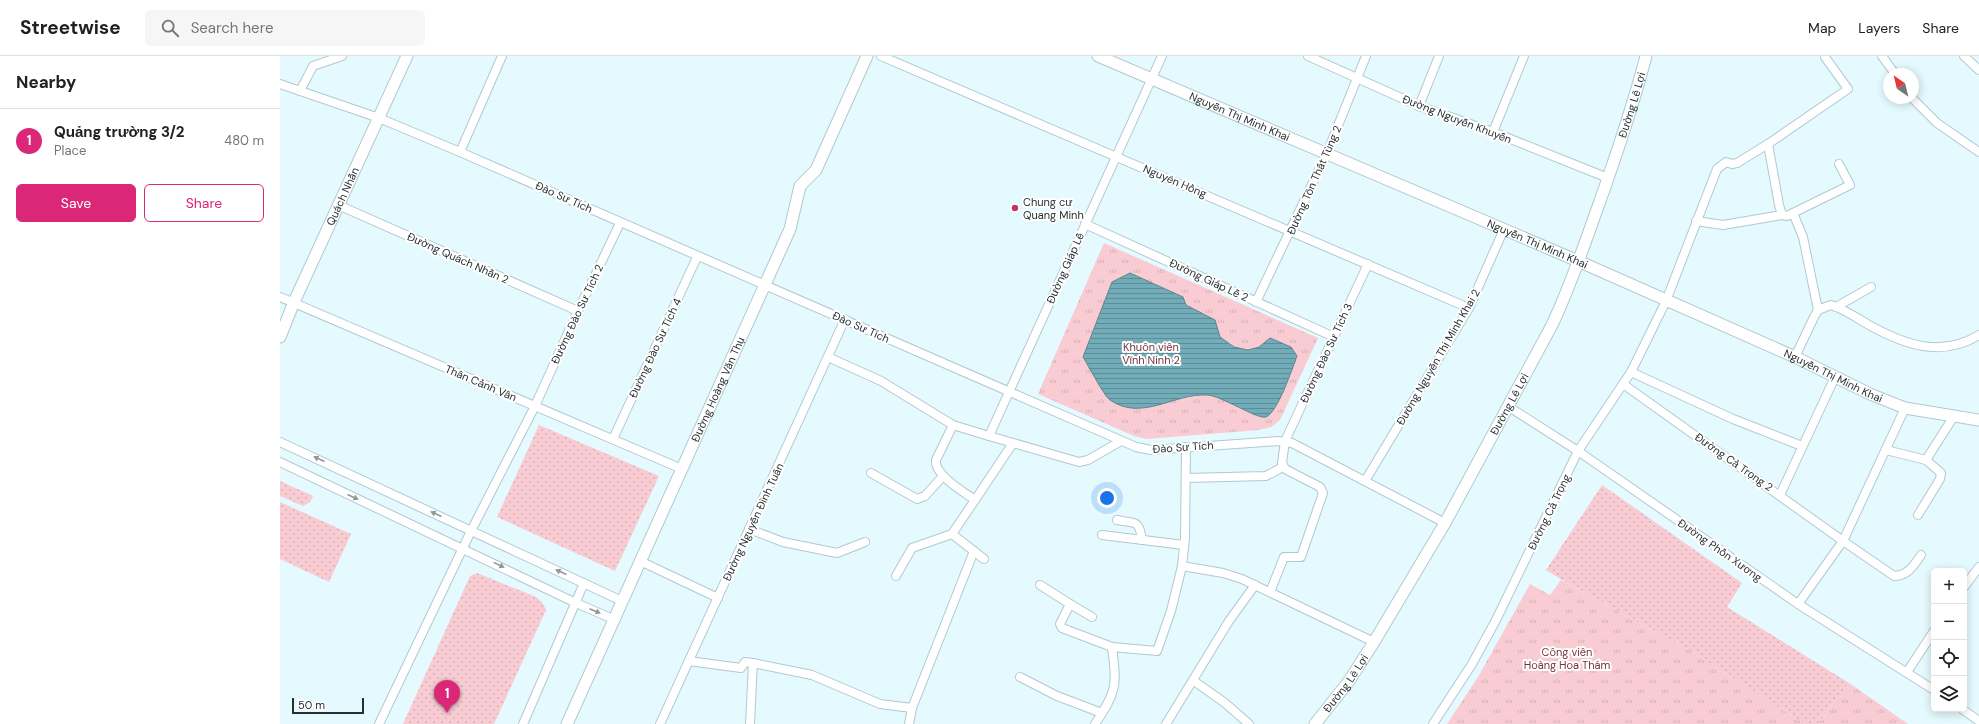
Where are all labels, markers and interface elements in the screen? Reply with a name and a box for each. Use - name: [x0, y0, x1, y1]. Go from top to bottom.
- search box: [145, 10, 425, 46]
- text: Streetwise: [20, 15, 121, 40]
- icon: search: [159, 17, 181, 39]
- text: Search here: [191, 18, 273, 38]
- text: Map: [1808, 19, 1836, 37]
- text: Layers: [1858, 19, 1900, 37]
- text: Share: [1922, 19, 1959, 37]
- north arrow: [1883, 68, 1919, 104]
- street label: Đường Lê Lợi: [1615, 70, 1648, 140]
- text: Nearby: [16, 71, 76, 93]
- street label: Nguyễn Thị Minh Khai: [1187, 89, 1292, 144]
- street label: Đường Nguyễn Khuyến: [1400, 92, 1514, 146]
- text: Quảng trường 3/2: [54, 122, 185, 142]
- street label: Đường Tôn Thất Tùng 2: [1284, 123, 1344, 237]
- text: 1: [27, 132, 31, 149]
- text: 480 m: [224, 132, 264, 149]
- text: Place: [54, 142, 86, 159]
- street label: Nguyên Hồng: [1141, 161, 1209, 201]
- street label: Quách Nhẫn: [323, 165, 362, 228]
- street label: Đào Sư Tích: [533, 178, 595, 216]
- button: Save: [16, 184, 136, 222]
- button: Share: [144, 184, 264, 222]
- place label: Chung cư Quang Minh: [1023, 195, 1084, 222]
- marker: Chung cư Quang Minh: [1010, 203, 1020, 213]
- street label: Nguyễn Thị Minh Khai: [1485, 216, 1590, 271]
- street label: Đường Quách Nhẫn 2: [405, 229, 511, 287]
- street label: Đường Giáp Lễ: [1043, 230, 1087, 306]
- street label: Đường Giáp Lễ 2: [1167, 256, 1251, 304]
- street label: Đường Đào Sư Tích 2: [548, 262, 606, 366]
- street label: Đường Nguyễn Thị Minh Khai 2: [1393, 286, 1483, 428]
- street label: Đường Đào Sư Tích 4: [626, 296, 684, 400]
- street label: Đường Đào Sư Tích 3: [1297, 301, 1355, 405]
- street label: Đào Sư Tích: [830, 308, 892, 346]
- street label: Đường Hoàng Văn Thụ: [688, 335, 748, 444]
- park label: Khuôn viên Vĩnh Ninh 2: [1122, 340, 1180, 367]
- street label: Nguyễn Thị Minh Khai: [1782, 346, 1885, 405]
- street label: Thân Cảnh Vân: [443, 362, 519, 404]
- street label: Đường Lê Lợi: [1487, 371, 1532, 437]
- street label: Đường Cả Trọng 2: [1692, 430, 1776, 494]
- street label: Đào Sư Tích: [1152, 438, 1214, 456]
- one-way arrow: [313, 456, 324, 462]
- street label: Đường Nguyễn Đình Tuân: [719, 461, 787, 583]
- street label: Đường Cả Trọng: [1525, 472, 1573, 552]
- your location: [1097, 488, 1117, 508]
- one-way arrow: [348, 494, 359, 500]
- one-way arrow: [430, 511, 442, 517]
- street label: Đường Phồn Xương: [1675, 516, 1765, 584]
- one-way arrow: [493, 562, 504, 568]
- map controls: [1931, 568, 1967, 712]
- button: +: [1931, 568, 1967, 604]
- one-way arrow: [555, 569, 567, 575]
- button: −: [1931, 604, 1967, 640]
- one-way arrow: [589, 608, 600, 614]
- button: locate: [1931, 640, 1967, 676]
- park label: Công viên Hoàng Hoa Thám: [1524, 645, 1610, 672]
- street label: Đường Lê Lợi: [1320, 652, 1371, 715]
- button: layers: [1931, 676, 1967, 712]
- pin: 1: [434, 680, 460, 713]
- scale bar: [292, 696, 364, 715]
- text: 50 m: [298, 698, 325, 712]

